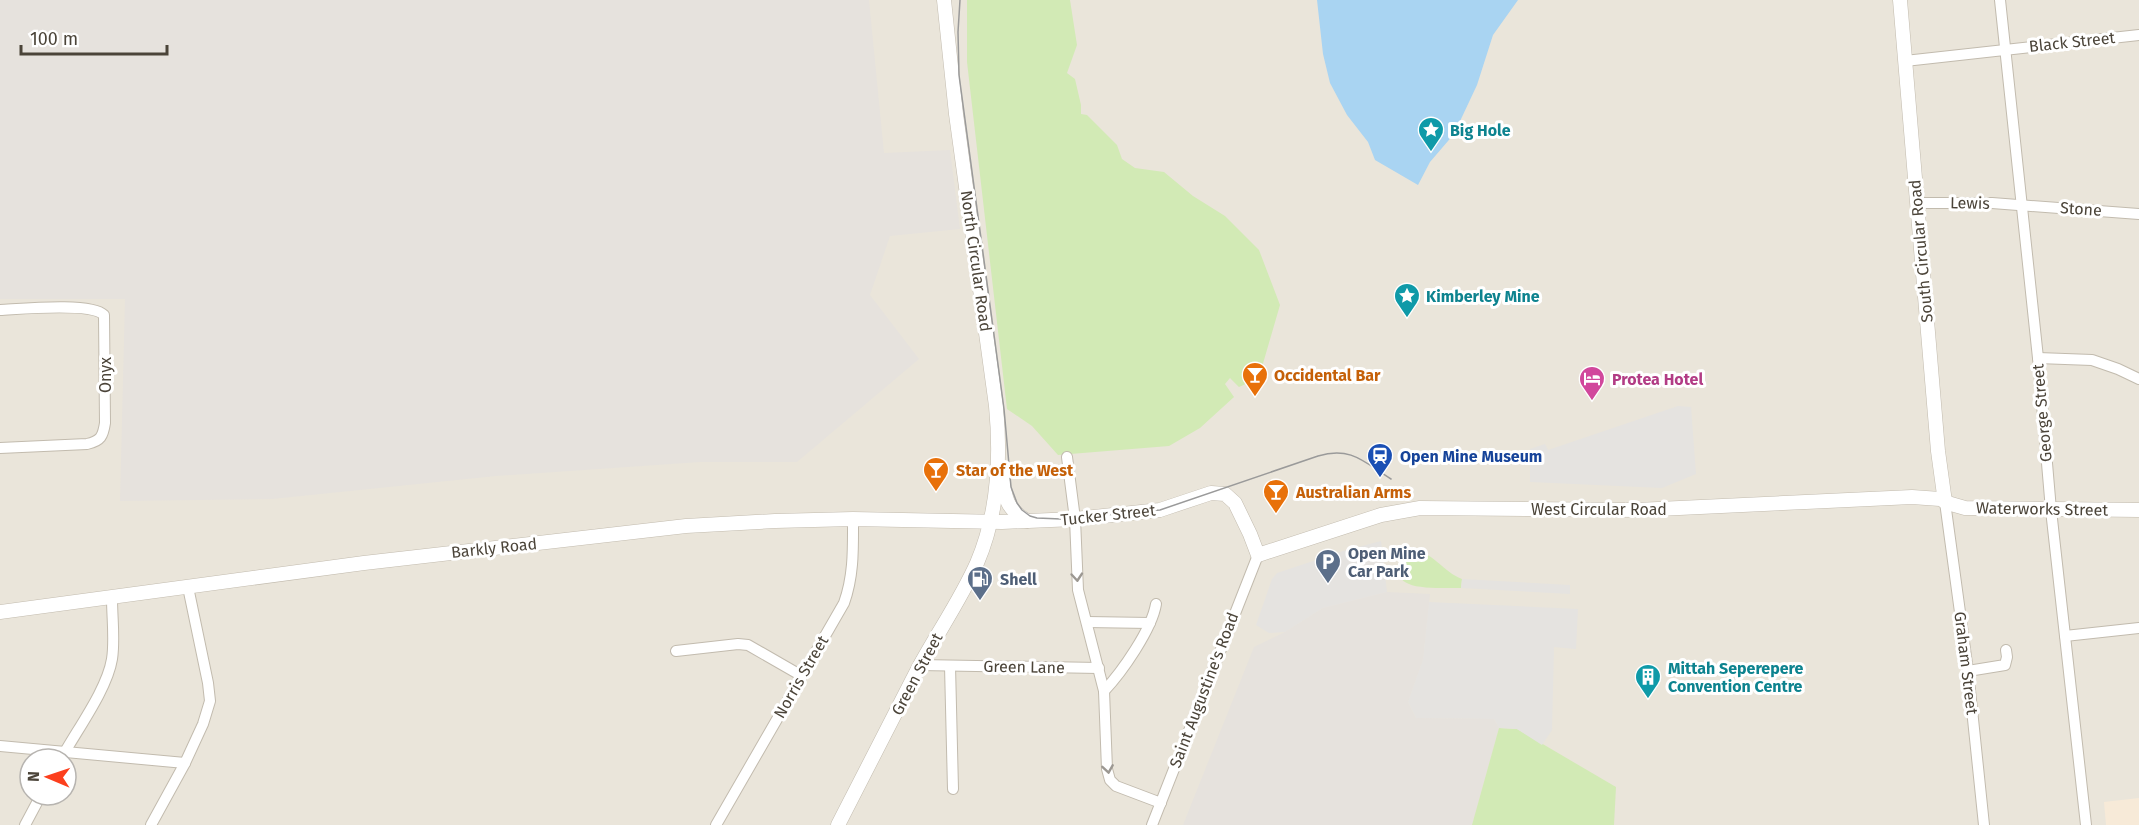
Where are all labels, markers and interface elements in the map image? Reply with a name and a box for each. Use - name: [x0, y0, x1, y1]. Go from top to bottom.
- scale bar: [21, 18, 166, 56]
- text: 100 m: [30, 28, 78, 50]
- street label: Black Street: [2028, 28, 2116, 56]
- place icon: Big Hole: [1416, 115, 1446, 153]
- place label: Big Hole: [1450, 121, 1511, 140]
- street label: South Circular Road: [1905, 179, 1937, 323]
- street label: North Circular Road: [957, 189, 995, 333]
- street label: Lewis: [1950, 193, 1990, 213]
- street label: Stone: [2060, 198, 2102, 220]
- place icon: Kimberley Mine: [1392, 281, 1422, 319]
- place label: Kimberley Mine: [1426, 287, 1540, 306]
- street label: Onyx: [96, 357, 115, 393]
- bar icon: Occidental Bar: [1240, 360, 1270, 398]
- street label: George Street: [2028, 363, 2056, 463]
- hotel icon: Protea Hotel: [1577, 364, 1607, 402]
- place label: Occidental Bar: [1274, 366, 1381, 385]
- place label: Protea Hotel: [1612, 370, 1703, 389]
- station icon: Open Mine Museum: [1365, 441, 1395, 479]
- place label: Open Mine Museum: [1400, 447, 1542, 466]
- bar icon: Star of the West: [921, 455, 951, 493]
- place label: Star of the West: [956, 461, 1074, 480]
- bar icon: Australian Arms: [1261, 477, 1291, 515]
- place label: Australian Arms: [1295, 483, 1411, 502]
- street label: Waterworks Street: [1976, 498, 2108, 520]
- street label: West Circular Road: [1531, 500, 1667, 519]
- street label: Tucker Street: [1060, 501, 1157, 529]
- street label: Barkly Road: [450, 534, 538, 562]
- place label: Open Mine Car Park: [1348, 544, 1426, 581]
- parking icon: Open Mine Car Park: [1313, 547, 1343, 585]
- fuel station icon: Shell: [965, 564, 995, 602]
- place label: Shell: [1000, 570, 1037, 589]
- one-way arrow: [1070, 573, 1083, 582]
- street label: Saint Augustine's Road: [1166, 610, 1242, 770]
- street label: Graham Street: [1950, 610, 1982, 716]
- street label: Green Street: [887, 630, 947, 718]
- street label: Norris Street: [770, 632, 832, 722]
- street label: Green Lane: [983, 657, 1065, 677]
- place label: Mittah Seperepere Convention Centre: [1668, 659, 1803, 696]
- building icon: Mittah Seperepere Convention Centre: [1633, 662, 1663, 700]
- north arrow: [18, 747, 78, 807]
- one-way arrow: [1102, 764, 1114, 773]
- text: N: [24, 771, 43, 782]

